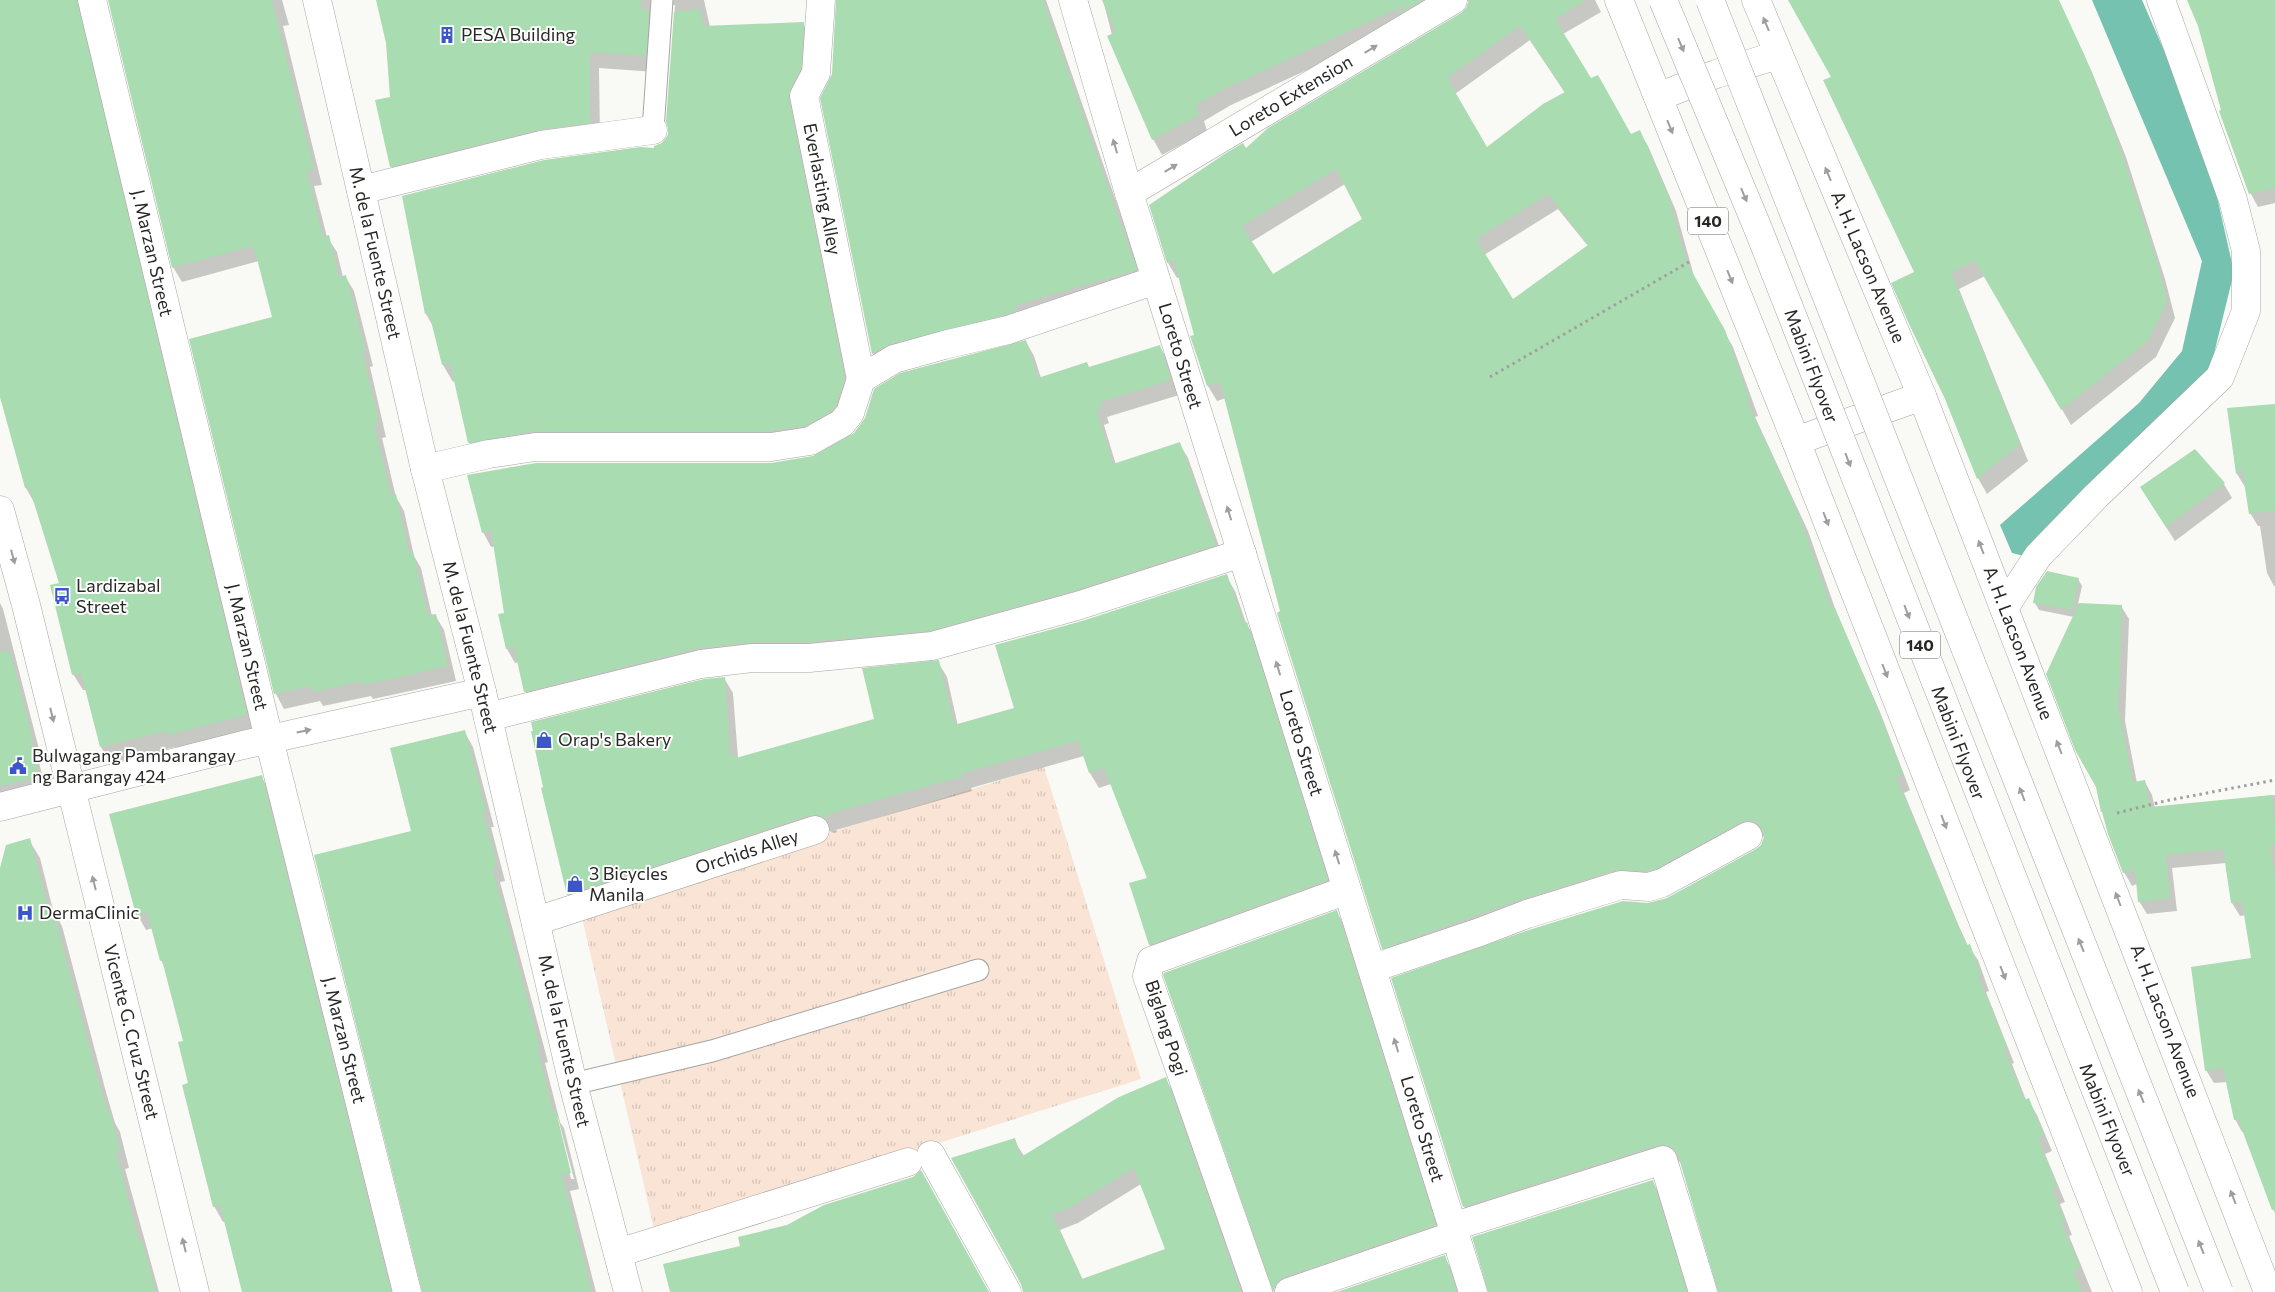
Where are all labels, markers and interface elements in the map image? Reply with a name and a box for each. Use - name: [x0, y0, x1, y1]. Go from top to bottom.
- one-way arrow: [1761, 17, 1769, 31]
- place label: PESA Building: [461, 23, 576, 45]
- building icon: PESA Building: [437, 25, 457, 45]
- one-way arrow: [1678, 38, 1686, 52]
- one-way arrow: [1364, 45, 1377, 54]
- street label: Loreto Extension: [1225, 50, 1356, 141]
- one-way arrow: [1666, 119, 1674, 134]
- street label: Everlasting Alley: [799, 121, 847, 257]
- one-way arrow: [1111, 139, 1119, 154]
- street label: M. de la Fuente Street: [345, 164, 407, 341]
- one-way arrow: [1164, 164, 1177, 173]
- one-way arrow: [1824, 167, 1832, 181]
- street label: J. Marzan Street: [128, 187, 178, 318]
- street label: A. H. Lacson Avenue: [1827, 187, 1911, 346]
- one-way arrow: [1740, 188, 1748, 202]
- road number: 140: [1688, 208, 1728, 235]
- one-way arrow: [1727, 270, 1735, 284]
- street label: Loreto Street: [1154, 300, 1208, 411]
- street label: Mabini Flyover: [1780, 306, 1844, 426]
- one-way arrow: [1844, 453, 1852, 468]
- one-way arrow: [1225, 505, 1233, 520]
- one-way arrow: [1822, 512, 1830, 527]
- one-way arrow: [1976, 540, 1984, 554]
- one-way arrow: [9, 550, 17, 565]
- street label: M. de la Fuente Street: [439, 558, 503, 735]
- street label: A. H. Lacson Avenue: [1980, 563, 2058, 723]
- place label: Lardizabal Street: [76, 574, 161, 617]
- street label: J. Marzan Street: [223, 581, 273, 712]
- bus stop icon: Lardizabal Street: [52, 586, 72, 606]
- one-way arrow: [1904, 604, 1911, 619]
- road number: 140: [1900, 632, 1940, 658]
- one-way arrow: [1273, 661, 1281, 676]
- one-way arrow: [1882, 663, 1889, 678]
- street label: Mabini Flyover: [1927, 683, 1991, 803]
- street label: Loreto Street: [1275, 687, 1329, 798]
- one-way arrow: [48, 707, 56, 722]
- one-way arrow: [297, 727, 312, 735]
- place label: Orap's Bakery: [558, 728, 671, 750]
- shop icon: Orap's Bakery: [534, 730, 554, 750]
- one-way arrow: [2055, 739, 2063, 754]
- place label: Bulwagang Pambarangay ng Barangay 424: [32, 744, 236, 787]
- public building icon: Bulwagang Pambarangay ng Barangay 424: [8, 756, 28, 776]
- one-way arrow: [2017, 786, 2025, 801]
- one-way arrow: [1941, 815, 1949, 829]
- street label: Orchids Alley: [692, 824, 801, 878]
- one-way arrow: [1332, 849, 1340, 864]
- place label: 3 Bicycles Manila: [589, 862, 668, 905]
- shop icon: 3 Bicycles Manila: [565, 874, 585, 894]
- one-way arrow: [90, 876, 98, 891]
- one-way arrow: [2113, 891, 2121, 906]
- place label: DermaClinic: [39, 901, 140, 923]
- hospital icon: DermaClinic: [15, 903, 35, 923]
- one-way arrow: [2077, 937, 2085, 952]
- street label: A. H. Lacson Avenue: [2127, 941, 2205, 1101]
- street label: Vicente G. Cruz Street: [100, 942, 164, 1122]
- street label: M. de la Fuente Street: [534, 952, 596, 1129]
- one-way arrow: [2000, 966, 2008, 980]
- street label: J. Marzan Street: [319, 974, 371, 1105]
- street label: Biglang Pogi: [1141, 977, 1193, 1078]
- one-way arrow: [1392, 1037, 1400, 1052]
- street label: Mabini Flyover: [2075, 1060, 2141, 1179]
- street label: Loreto Street: [1396, 1073, 1450, 1184]
- one-way arrow: [2137, 1088, 2145, 1103]
- one-way arrow: [2229, 1189, 2237, 1204]
- one-way arrow: [180, 1237, 188, 1252]
- one-way arrow: [2197, 1239, 2205, 1254]

